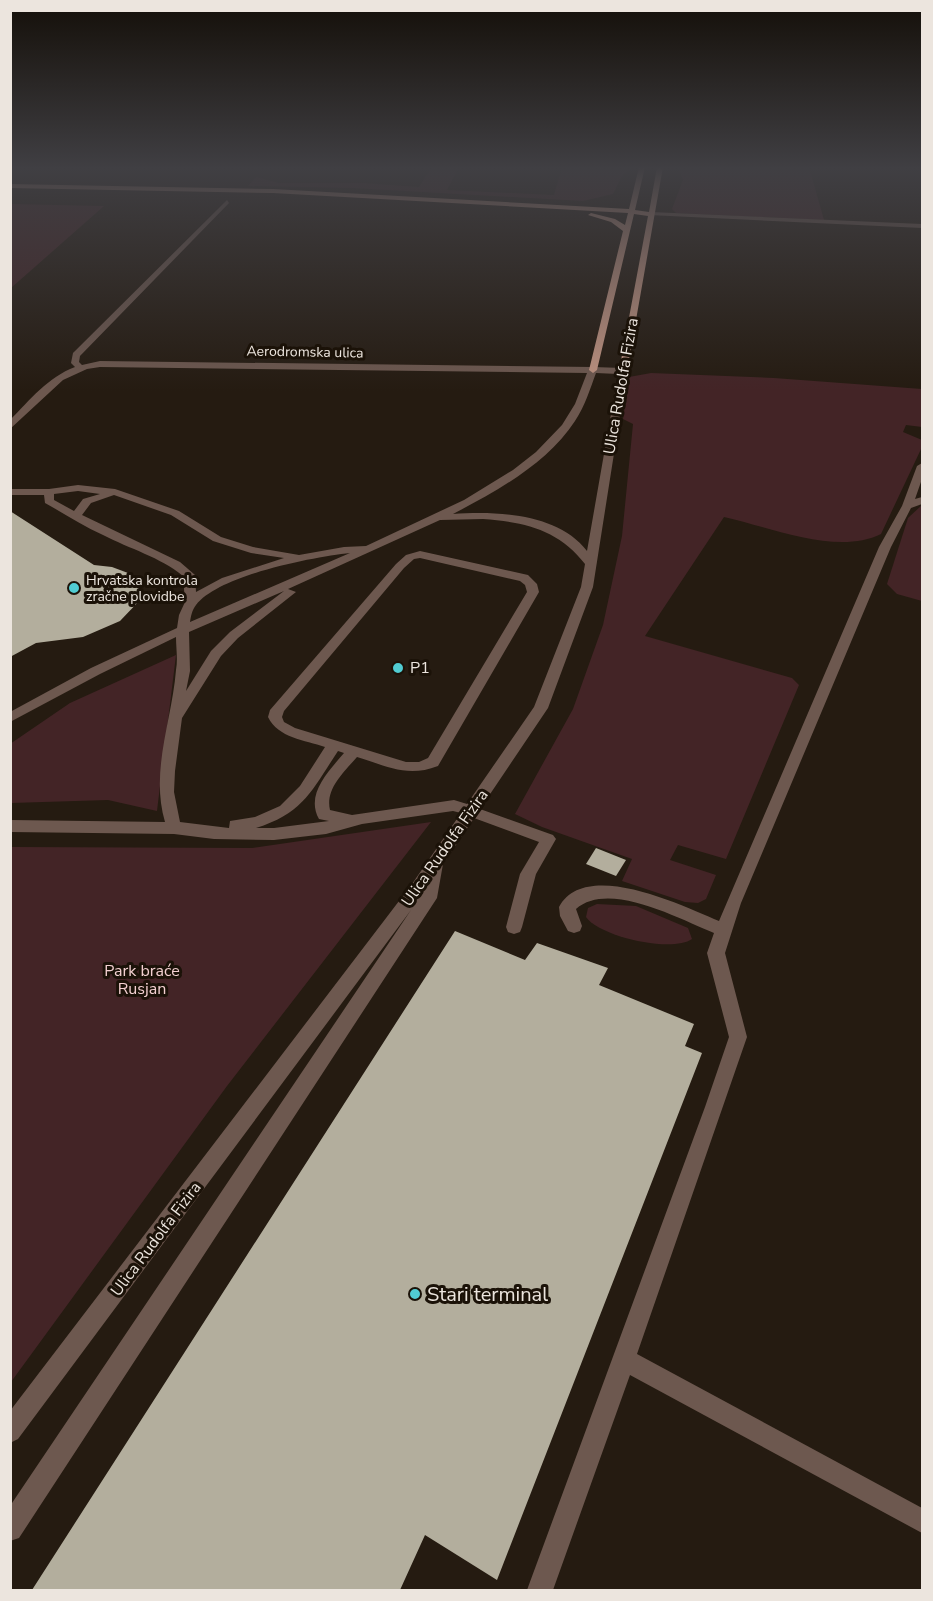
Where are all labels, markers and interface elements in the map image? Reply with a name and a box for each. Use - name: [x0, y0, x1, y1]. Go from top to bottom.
- street label: Ulica Rudolfa Fizira: [598, 316, 644, 456]
- street label: Aerodromska ulica: [246, 341, 364, 363]
- place label: Hrvatska kontrola zračne plovidbe: [86, 571, 198, 606]
- marker: Hrvatska kontrola zračne plovidbe: [67, 581, 81, 595]
- place label: P1: [410, 657, 430, 679]
- marker: P1: [391, 661, 405, 675]
- street label: Ulica Rudolfa Fizira: [396, 785, 494, 911]
- park label: Park braće Rusjan: [104, 960, 180, 1000]
- street label: Ulica Rudolfa Fizira: [106, 1177, 206, 1301]
- place label: Stari terminal: [427, 1281, 548, 1308]
- marker: Stari terminal: [408, 1287, 422, 1301]

